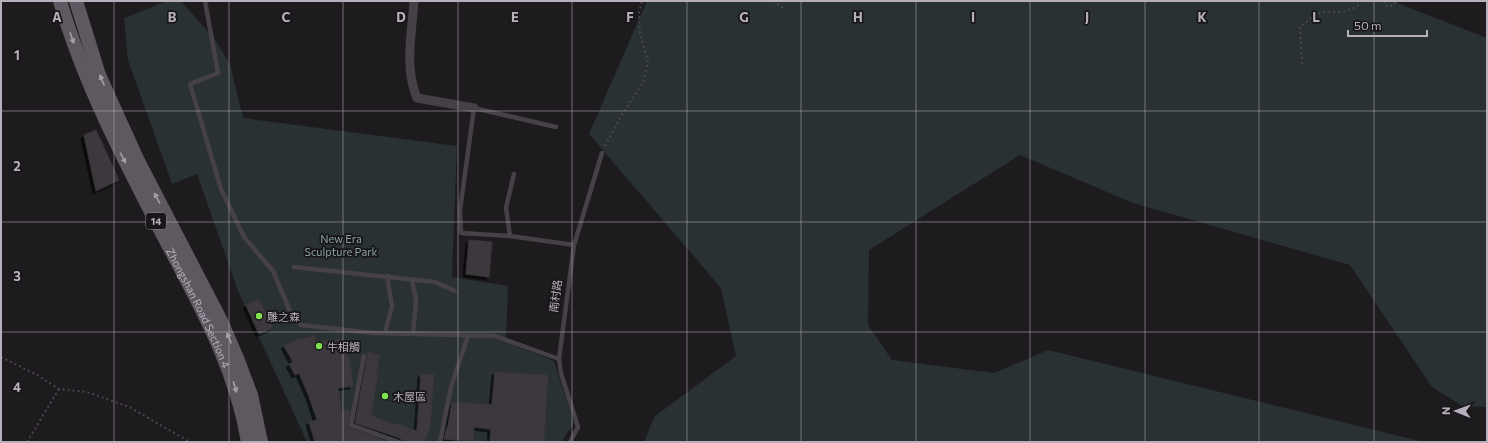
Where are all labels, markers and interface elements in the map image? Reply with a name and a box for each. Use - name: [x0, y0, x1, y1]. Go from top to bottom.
- text: A: [52, 9, 62, 25]
- text: B: [168, 9, 177, 25]
- text: C: [282, 9, 291, 25]
- text: D: [396, 9, 406, 25]
- text: E: [511, 9, 519, 25]
- text: F: [626, 9, 634, 25]
- text: G: [739, 9, 749, 25]
- text: H: [853, 9, 863, 25]
- text: I: [971, 9, 975, 25]
- text: J: [1085, 9, 1089, 25]
- text: K: [1197, 9, 1207, 25]
- text: L: [1312, 9, 1320, 25]
- scale bar: [1348, 12, 1427, 38]
- text: 50 m: [1354, 18, 1382, 32]
- one-way arrow: [69, 33, 75, 45]
- text: 1: [14, 47, 20, 63]
- one-way arrow: [99, 74, 105, 85]
- one-way arrow: [120, 152, 126, 163]
- text: 2: [13, 158, 21, 174]
- one-way arrow: [154, 192, 160, 203]
- road number: 14: [146, 213, 166, 229]
- park label: New Era Sculpture Park: [304, 232, 378, 258]
- street label: Zhongshan Road Section 4: [164, 245, 234, 370]
- text: 3: [13, 268, 21, 284]
- street label: 南村路: [546, 279, 564, 313]
- place label: 雕之森: [267, 310, 300, 323]
- marker: 雕之森: [254, 311, 264, 321]
- one-way arrow: [225, 332, 231, 344]
- place label: 牛相觸: [327, 340, 360, 353]
- marker: 牛相觸: [314, 341, 324, 351]
- text: 4: [13, 379, 21, 395]
- one-way arrow: [232, 382, 238, 394]
- place label: 木屋區: [393, 390, 426, 403]
- marker: 木屋區: [380, 391, 390, 401]
- north arrow: [1436, 391, 1476, 431]
- text: N: [1439, 407, 1452, 415]

